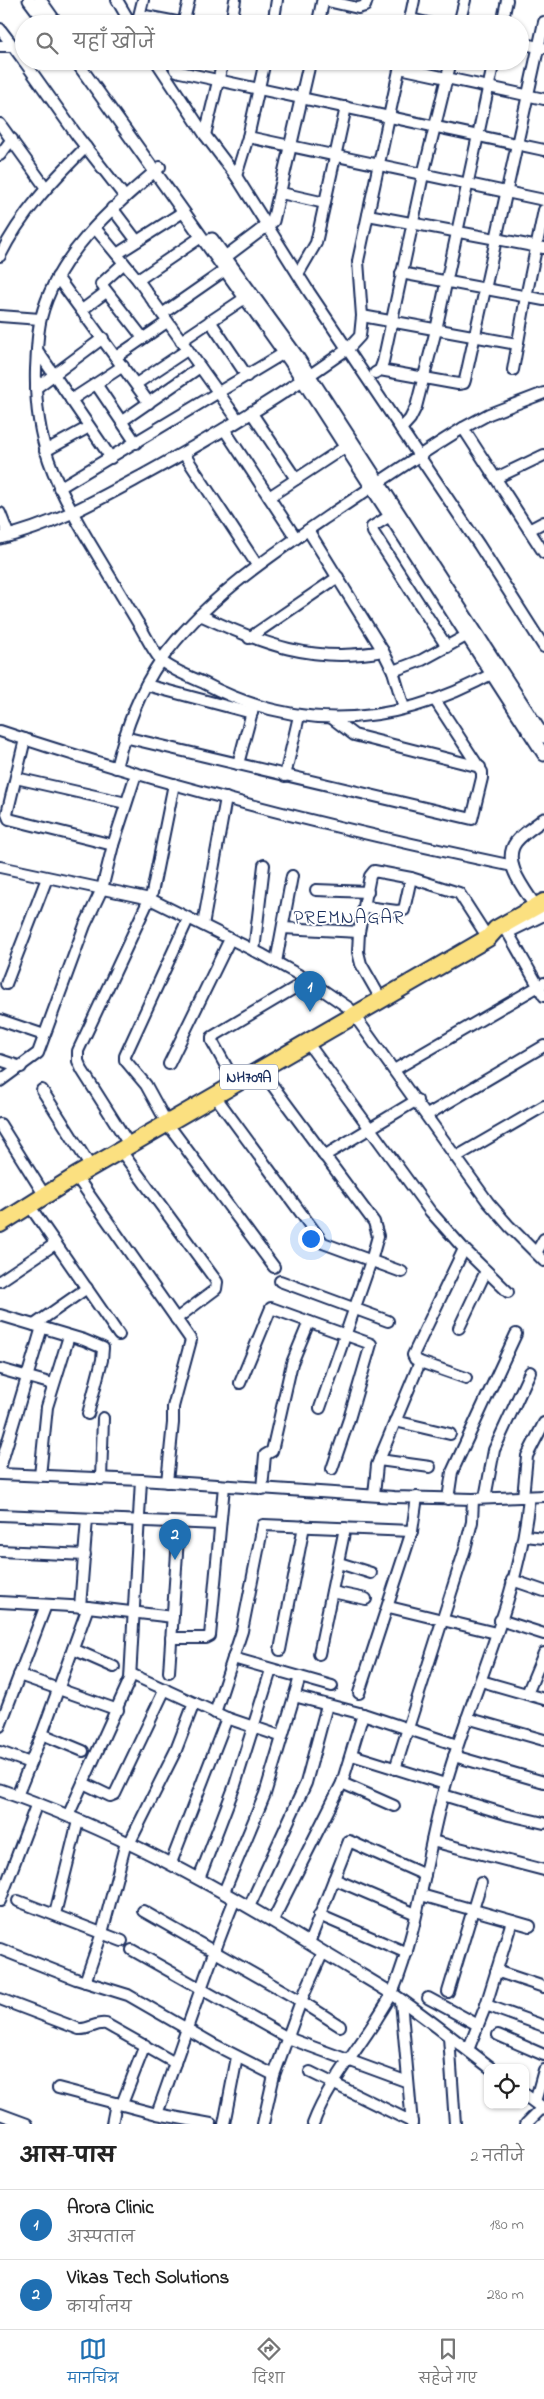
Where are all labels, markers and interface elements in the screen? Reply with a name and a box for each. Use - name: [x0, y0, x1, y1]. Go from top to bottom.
- search box: [15, 15, 529, 70]
- icon: search: [33, 29, 61, 57]
- text: यहाँ खोजें: [73, 30, 155, 57]
- district label: PREMNAGAR: [293, 905, 405, 932]
- pin: 1: [294, 971, 326, 1012]
- road number: NH709A: [220, 1064, 278, 1090]
- your location: [298, 1226, 324, 1252]
- pin: 2: [159, 1519, 191, 1560]
- map controls: [484, 2064, 529, 2109]
- button: locate: [484, 2064, 529, 2109]
- text: आस-पास: [20, 2142, 115, 2172]
- text: 2 नतीजे: [471, 2145, 524, 2169]
- text: Arora Clinic: [67, 2195, 154, 2222]
- text: 1: [33, 2213, 39, 2237]
- text: 180 m: [490, 2213, 524, 2237]
- text: अस्पताल: [67, 2226, 135, 2250]
- text: Vikas Tech Solutions: [67, 2265, 229, 2292]
- text: 2: [32, 2283, 40, 2307]
- text: 280 m: [487, 2283, 524, 2307]
- text: कार्यालय: [67, 2296, 132, 2320]
- tab: मानचित्र: [67, 2335, 118, 2394]
- tab: दिशा: [253, 2335, 285, 2394]
- tab: सहेजे गए: [419, 2335, 477, 2394]

